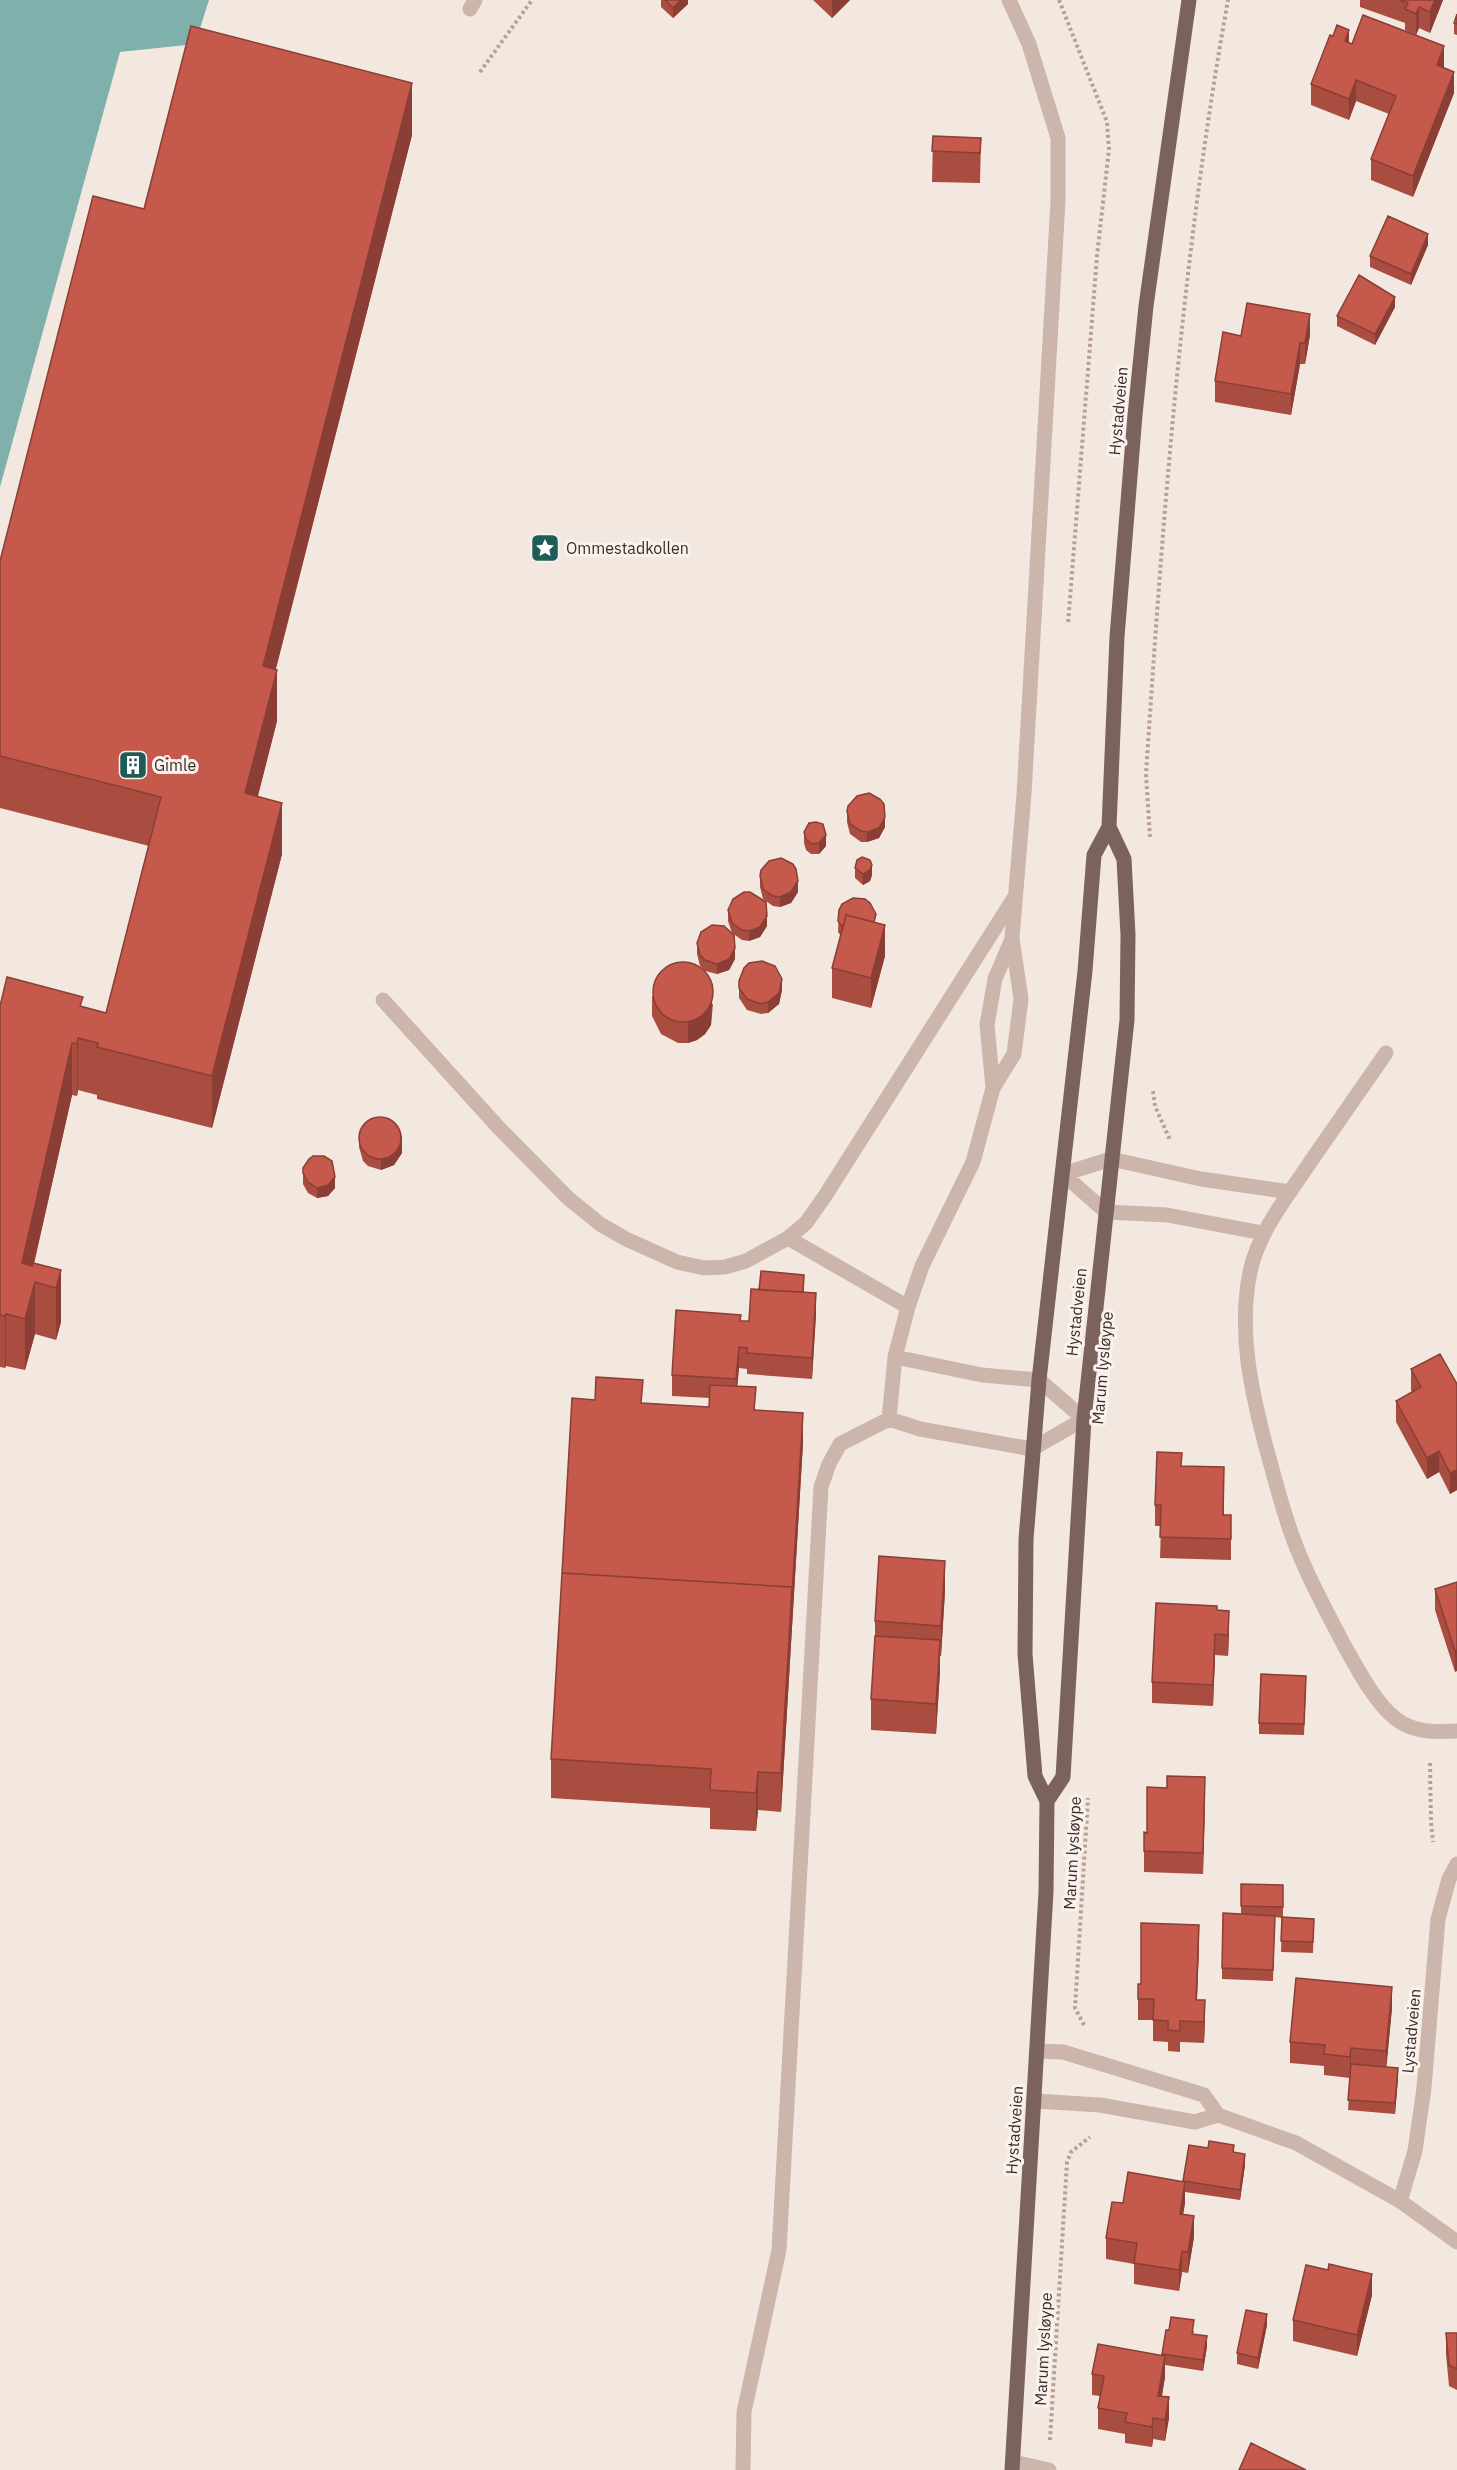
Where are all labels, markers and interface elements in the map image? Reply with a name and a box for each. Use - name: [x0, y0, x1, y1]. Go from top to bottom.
- street label: Hystadveien: [1104, 366, 1132, 456]
- place icon: Ommestadkollen: [529, 532, 561, 564]
- place label: Ommestadkollen: [566, 538, 689, 558]
- building icon: Gimle: [117, 749, 149, 781]
- place label: Gimle: [154, 755, 196, 775]
- street label: Hystadveien: [1061, 1267, 1091, 1357]
- street label: Marum lysløype: [1087, 1310, 1117, 1425]
- street label: Marum lysløype: [1059, 1796, 1085, 1910]
- street label: Lystadveien: [1397, 1988, 1425, 2074]
- street label: Hystadveien: [1001, 2085, 1027, 2175]
- street label: Marum lysløype: [1030, 2292, 1056, 2406]

